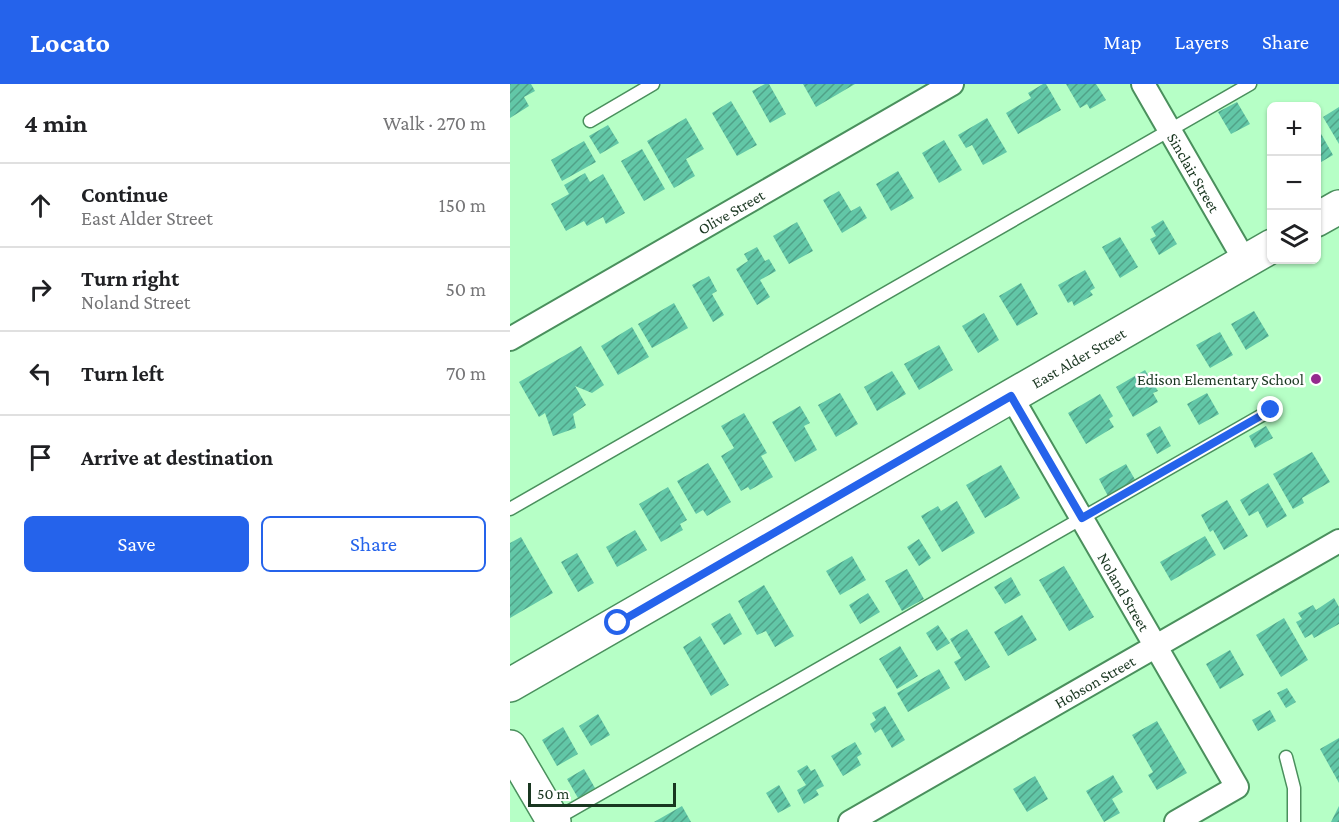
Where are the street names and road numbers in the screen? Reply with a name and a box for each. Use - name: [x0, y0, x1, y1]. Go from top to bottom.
- street label: Sinclair Street: [1164, 130, 1223, 216]
- street label: Olive Street: [695, 186, 768, 238]
- street label: East Alder Street: [1029, 324, 1129, 392]
- street label: Noland Street: [1094, 550, 1153, 635]
- street label: Hobson Street: [1052, 652, 1139, 712]

